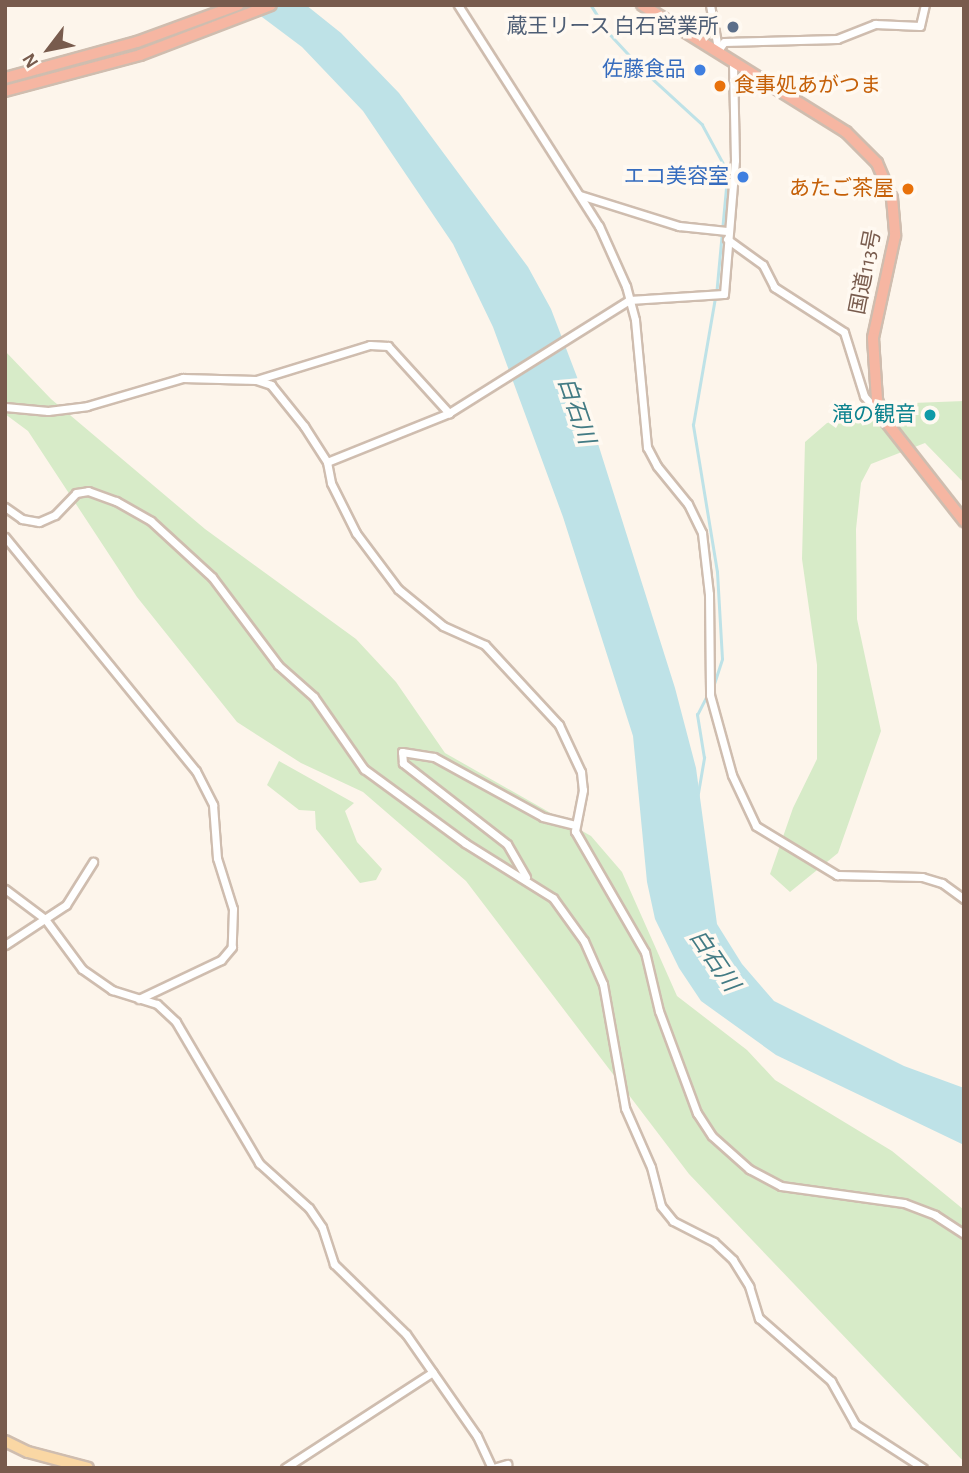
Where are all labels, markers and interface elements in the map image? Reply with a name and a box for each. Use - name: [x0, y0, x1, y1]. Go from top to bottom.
- north arrow: [14, 14, 84, 84]
- place label: 蔵王リース 白石営業所: [506, 14, 719, 40]
- marker: 蔵王リース 白石営業所: [725, 19, 741, 35]
- text: N: [19, 50, 42, 71]
- place label: 佐藤食品: [602, 57, 686, 83]
- marker: 佐藤食品: [692, 62, 708, 78]
- place label: 食事処あがつま: [734, 73, 881, 99]
- marker: 食事処あがつま: [712, 78, 728, 94]
- place label: エコ美容室: [624, 164, 729, 190]
- marker: エコ美容室: [735, 169, 751, 185]
- place label: あたご茶屋: [789, 176, 894, 202]
- marker: あたご茶屋: [900, 181, 916, 197]
- street label: 国道113号: [845, 227, 887, 317]
- water label: 白石川: [551, 374, 599, 448]
- place label: 滝の観音: [832, 402, 916, 428]
- marker: 滝の観音: [922, 407, 938, 423]
- water label: 白石川: [682, 925, 744, 997]

